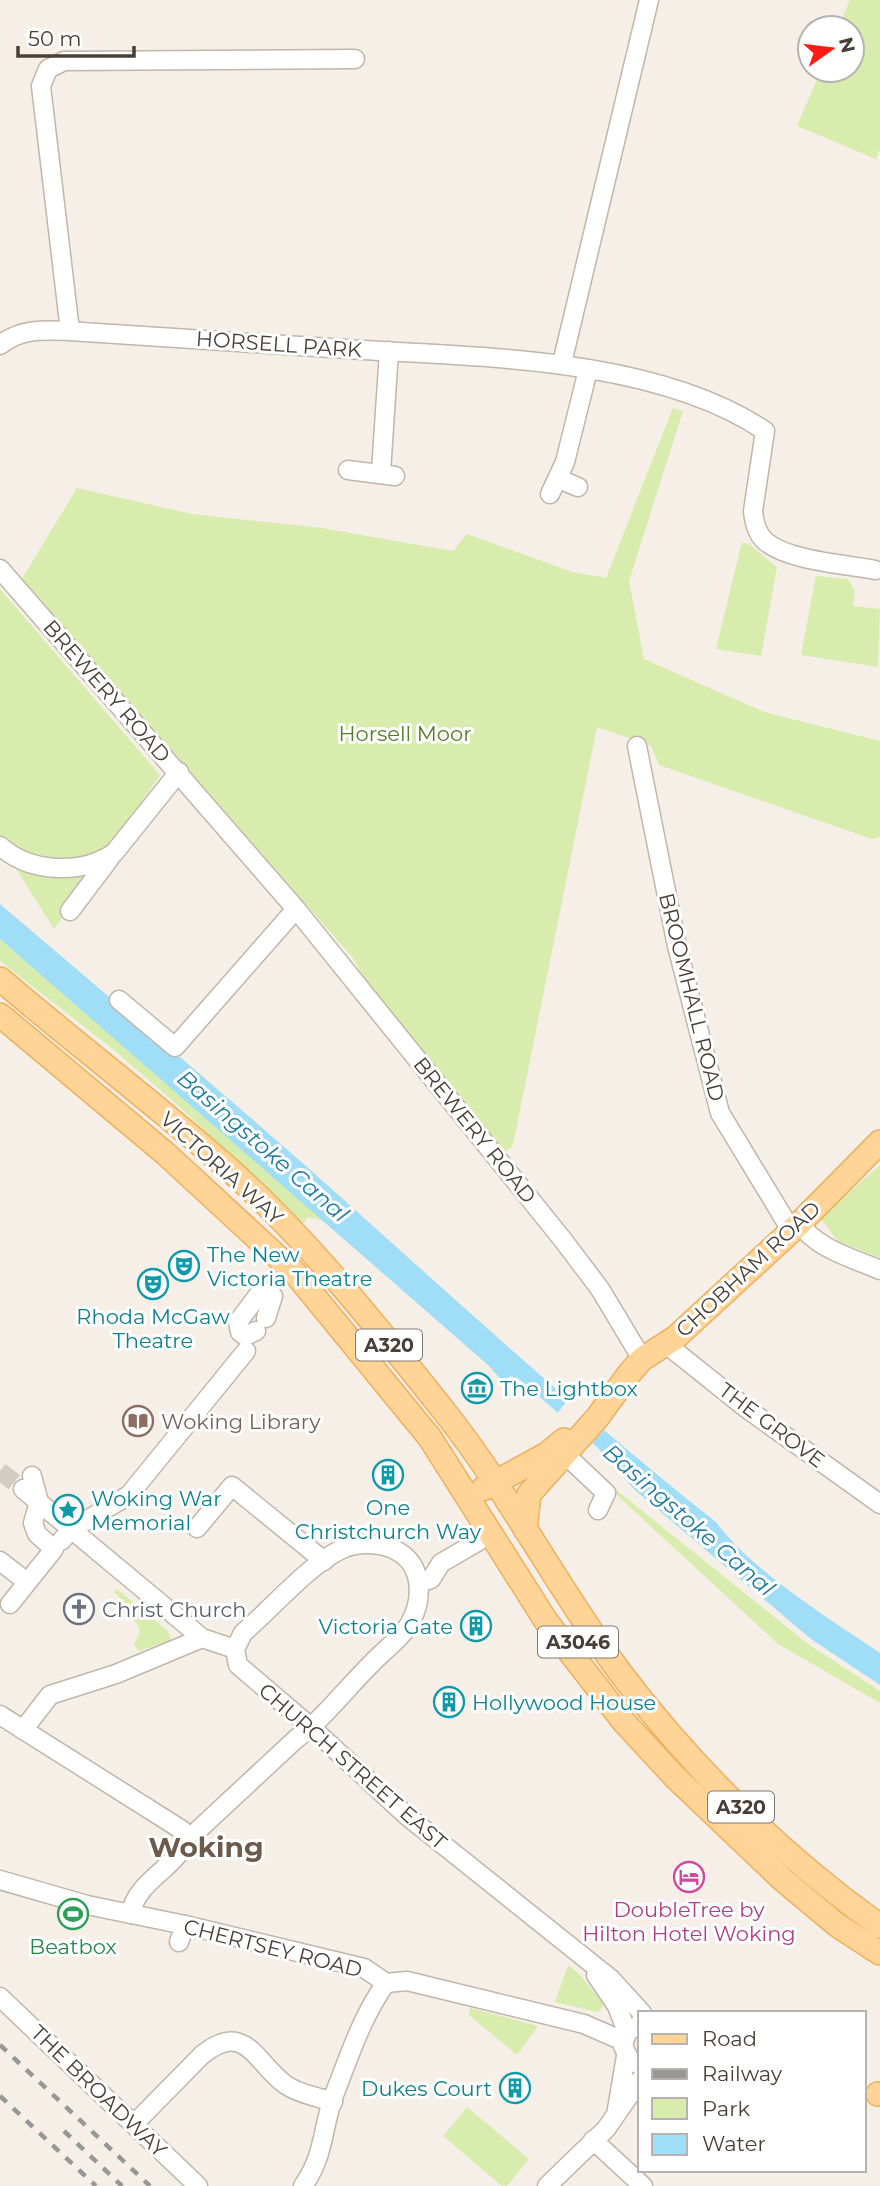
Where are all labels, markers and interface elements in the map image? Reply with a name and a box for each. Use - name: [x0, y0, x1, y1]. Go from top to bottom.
- scale bar: [18, 14, 133, 58]
- north arrow: [796, 14, 866, 84]
- text: 50 m: [28, 26, 82, 51]
- text: N: [834, 35, 860, 55]
- street label: HORSELL PARK: [195, 326, 363, 362]
- street label: BREWERY ROAD: [38, 615, 176, 767]
- park label: Horsell Moor: [338, 721, 472, 746]
- street label: BROOMHALL ROAD: [654, 890, 730, 1104]
- street label: BREWERY ROAD: [408, 1052, 542, 1208]
- water label: Basingstoke Canal: [171, 1064, 355, 1229]
- street label: VICTORIA WAY: [155, 1106, 289, 1230]
- street label: CHOBHAM ROAD: [671, 1196, 825, 1342]
- place label: The New Victoria Theatre: [207, 1242, 372, 1291]
- theatre icon: The New Victoria Theatre: [167, 1249, 201, 1283]
- theatre icon: Rhoda McGaw Theatre: [136, 1267, 170, 1301]
- place label: Rhoda McGaw Theatre: [76, 1304, 230, 1353]
- road number: A320: [356, 1330, 422, 1360]
- museum icon: The Lightbox: [460, 1371, 494, 1405]
- place label: The Lightbox: [500, 1376, 638, 1401]
- street label: THE GROVE: [714, 1377, 830, 1473]
- library icon: Woking Library: [121, 1404, 155, 1438]
- place label: Woking Library: [161, 1409, 321, 1434]
- water label: Basingstoke Canal: [597, 1438, 781, 1603]
- building icon: One Christchurch Way: [371, 1458, 405, 1492]
- place label: Woking War Memorial: [91, 1486, 222, 1535]
- place icon: Woking War Memorial: [51, 1493, 85, 1527]
- place label: One Christchurch Way: [295, 1495, 482, 1544]
- church icon: Christ Church: [62, 1592, 96, 1626]
- place label: Christ Church: [102, 1597, 246, 1622]
- building icon: Victoria Gate: [459, 1609, 493, 1643]
- place label: Victoria Gate: [319, 1614, 453, 1639]
- road number: A3046: [538, 1626, 618, 1658]
- street label: CHURCH STREET EAST: [254, 1678, 452, 1854]
- building icon: Hollywood House: [432, 1685, 466, 1719]
- place label: Hollywood House: [472, 1690, 656, 1715]
- road number: A320: [708, 1792, 774, 1823]
- district label: Woking: [148, 1830, 264, 1864]
- hotel icon: DoubleTree by Hilton Hotel Woking: [672, 1860, 706, 1894]
- sports icon: Beatbox: [56, 1897, 90, 1931]
- place label: DoubleTree by Hilton Hotel Woking: [582, 1897, 796, 1946]
- street label: CHERTSEY ROAD: [181, 1914, 365, 1982]
- place label: Beatbox: [29, 1934, 117, 1959]
- legend: [638, 2011, 866, 2172]
- street label: THE BROADWAY: [26, 2020, 173, 2163]
- text: Road: [702, 2026, 757, 2051]
- text: Railway: [702, 2061, 783, 2086]
- building icon: Dukes Court: [498, 2071, 532, 2105]
- place label: Dukes Court: [361, 2076, 492, 2101]
- text: Park: [702, 2096, 750, 2121]
- text: Water: [702, 2131, 766, 2156]

